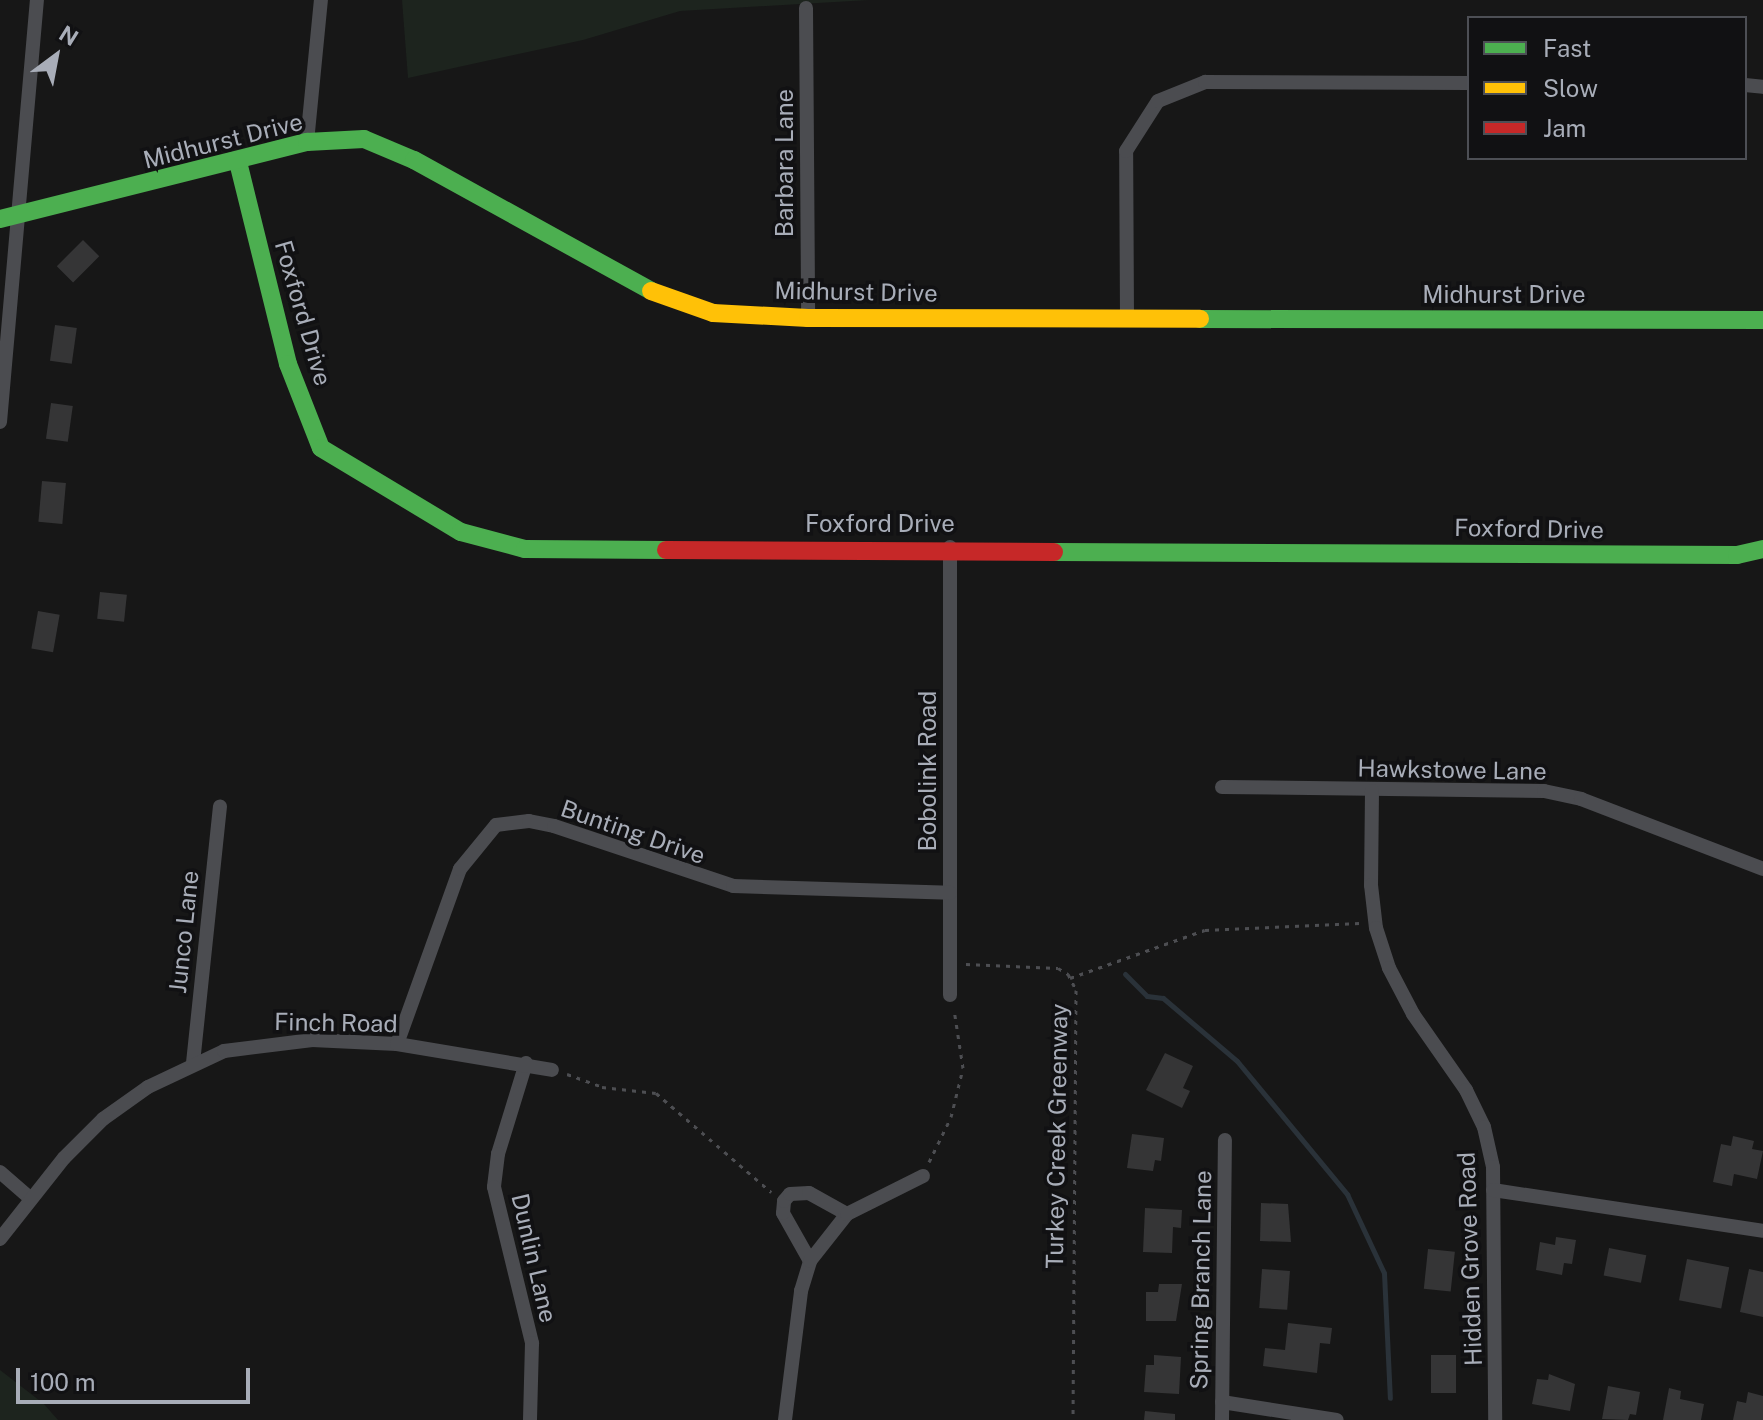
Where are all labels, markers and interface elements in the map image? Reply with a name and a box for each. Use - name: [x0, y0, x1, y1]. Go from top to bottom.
- north arrow: [16, 16, 96, 96]
- legend: [1467, 16, 1747, 160]
- text: N: [55, 20, 83, 51]
- text: Fast: [1543, 34, 1591, 62]
- text: Slow: [1543, 74, 1598, 102]
- street label: Barbara Lane: [771, 89, 799, 237]
- street label: Midhurst Drive: [140, 107, 306, 175]
- text: Jam: [1543, 114, 1586, 142]
- street label: Foxford Drive: [268, 237, 338, 389]
- street label: Midhurst Drive: [774, 276, 938, 308]
- street label: Midhurst Drive: [1422, 281, 1586, 309]
- street label: Foxford Drive: [805, 510, 955, 538]
- street label: Foxford Drive: [1454, 513, 1604, 545]
- street label: Bobolink Road: [914, 691, 942, 851]
- street label: Hawkstowe Lane: [1357, 754, 1547, 786]
- street label: Bunting Drive: [557, 794, 709, 870]
- street label: Junco Lane: [163, 869, 205, 995]
- street label: Turkey Creek Greenway: [1040, 1003, 1074, 1269]
- street label: Finch Road: [274, 1008, 398, 1038]
- street label: Hidden Grove Road: [1452, 1151, 1488, 1367]
- street label: Spring Branch Lane: [1185, 1170, 1217, 1390]
- street label: Dunlin Lane: [505, 1191, 563, 1325]
- scale bar: [20, 1352, 254, 1402]
- text: 100 m: [30, 1368, 96, 1396]

